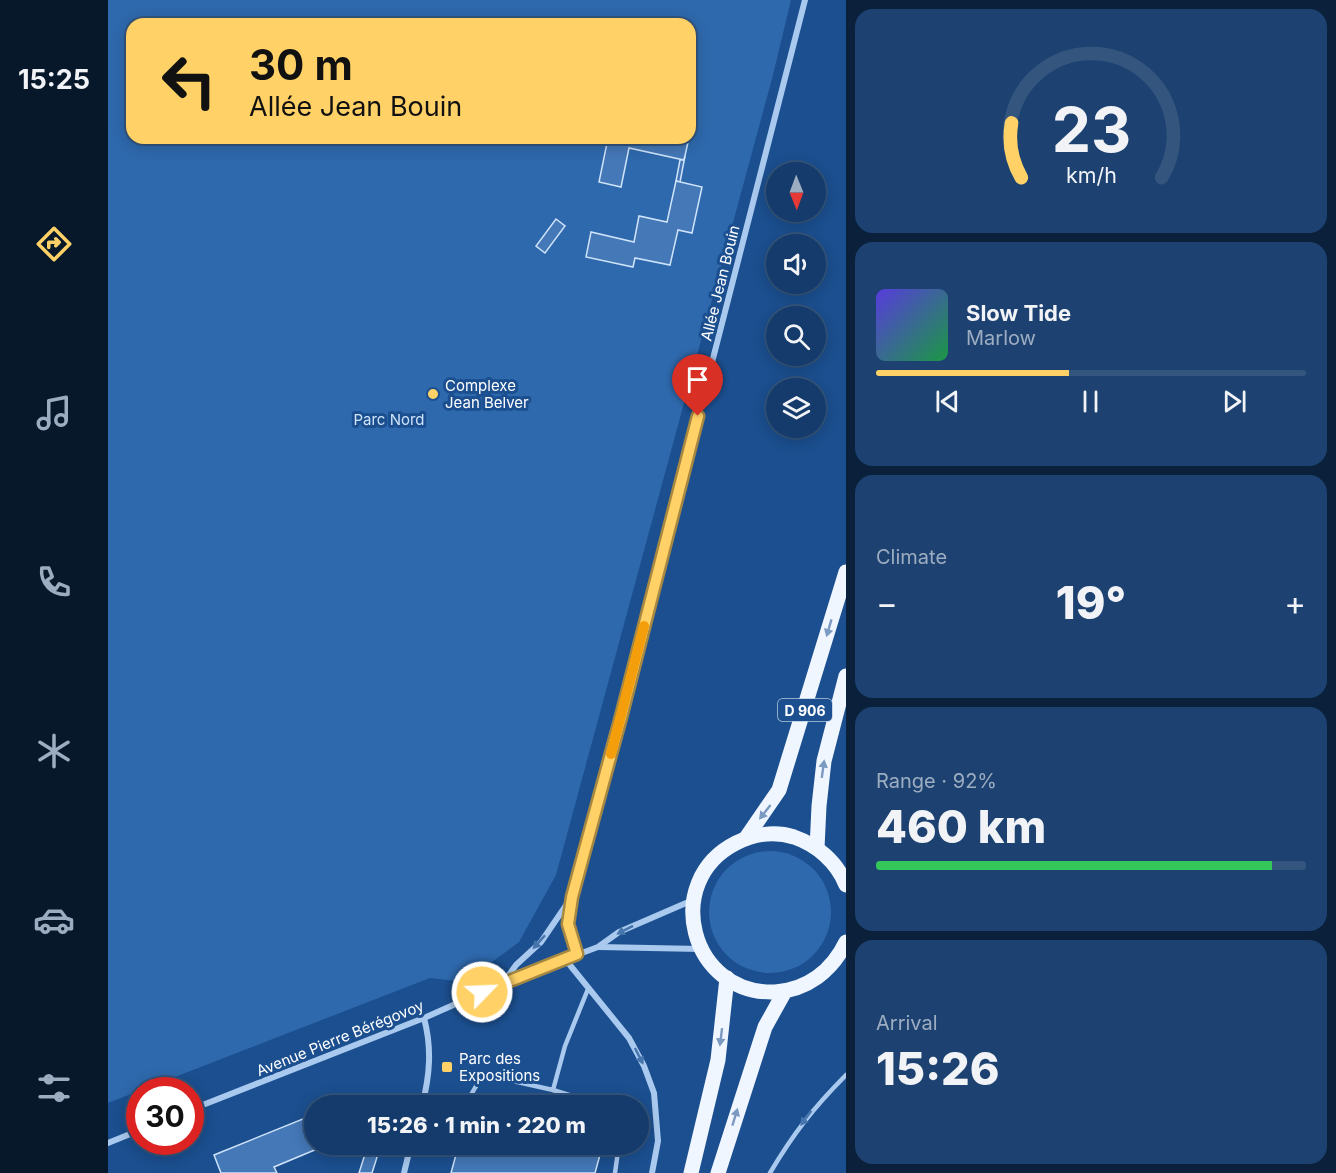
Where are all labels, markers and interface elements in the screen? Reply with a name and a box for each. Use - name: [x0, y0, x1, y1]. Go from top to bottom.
- text: 30 m: [249, 39, 353, 90]
- icon: left: [150, 42, 228, 120]
- text: 15:25: [18, 63, 90, 96]
- text: Allée Jean Bouin: [249, 90, 462, 123]
- text: 23: [1051, 92, 1131, 167]
- north arrow: [766, 162, 826, 222]
- map controls: [766, 162, 826, 438]
- text: km/h: [1066, 162, 1116, 188]
- icon: directions: [33, 223, 75, 265]
- street label: Allée Jean Bouin: [696, 223, 744, 343]
- button: sound: [766, 234, 826, 294]
- text: Slow Tide: [966, 300, 1071, 326]
- button: search: [766, 306, 826, 366]
- text: Marlow: [966, 326, 1036, 350]
- pin: [672, 354, 723, 416]
- icon: arrive: [681, 363, 714, 396]
- place label: Complexe Jean Belver: [445, 376, 529, 412]
- button: layers: [766, 378, 826, 438]
- icon: previous: [931, 385, 964, 418]
- icon: pause: [1074, 385, 1107, 418]
- icon: next: [1218, 385, 1251, 418]
- marker: Complexe Jean Belver: [426, 387, 440, 401]
- icon: music: [33, 392, 75, 434]
- park label: Parc Nord: [353, 410, 425, 429]
- text: Climate: [876, 545, 947, 569]
- icon: phone: [33, 561, 75, 603]
- text: 19°: [1056, 575, 1126, 630]
- text: −: [876, 583, 898, 623]
- text: +: [1284, 583, 1306, 623]
- one-way arrow: [824, 619, 833, 637]
- road number: D 906: [778, 699, 832, 721]
- icon: climate: [33, 730, 75, 772]
- one-way arrow: [819, 759, 828, 778]
- text: Range · 92%: [876, 769, 997, 793]
- text: 460 km: [876, 799, 1046, 854]
- one-way arrow: [760, 804, 772, 819]
- icon: car: [33, 899, 75, 941]
- one-way arrow: [616, 925, 633, 935]
- one-way arrow: [532, 935, 546, 950]
- position arrow: [450, 960, 514, 1024]
- street label: Avenue Pierre Bérégovoy: [253, 995, 427, 1080]
- text: Arrival: [876, 1011, 938, 1035]
- one-way arrow: [716, 1027, 726, 1046]
- text: 15:26: [876, 1041, 1000, 1096]
- one-way arrow: [633, 1047, 643, 1065]
- place label: Parc des Expositions: [459, 1049, 540, 1085]
- marker: Parc des Expositions: [440, 1060, 454, 1074]
- icon: filters: [33, 1067, 75, 1109]
- speed limit sign: 30: [126, 1077, 204, 1155]
- one-way arrow: [731, 1108, 740, 1126]
- one-way arrow: [800, 1110, 812, 1126]
- text: 15:26 · 1 min · 220 m: [367, 1112, 586, 1138]

